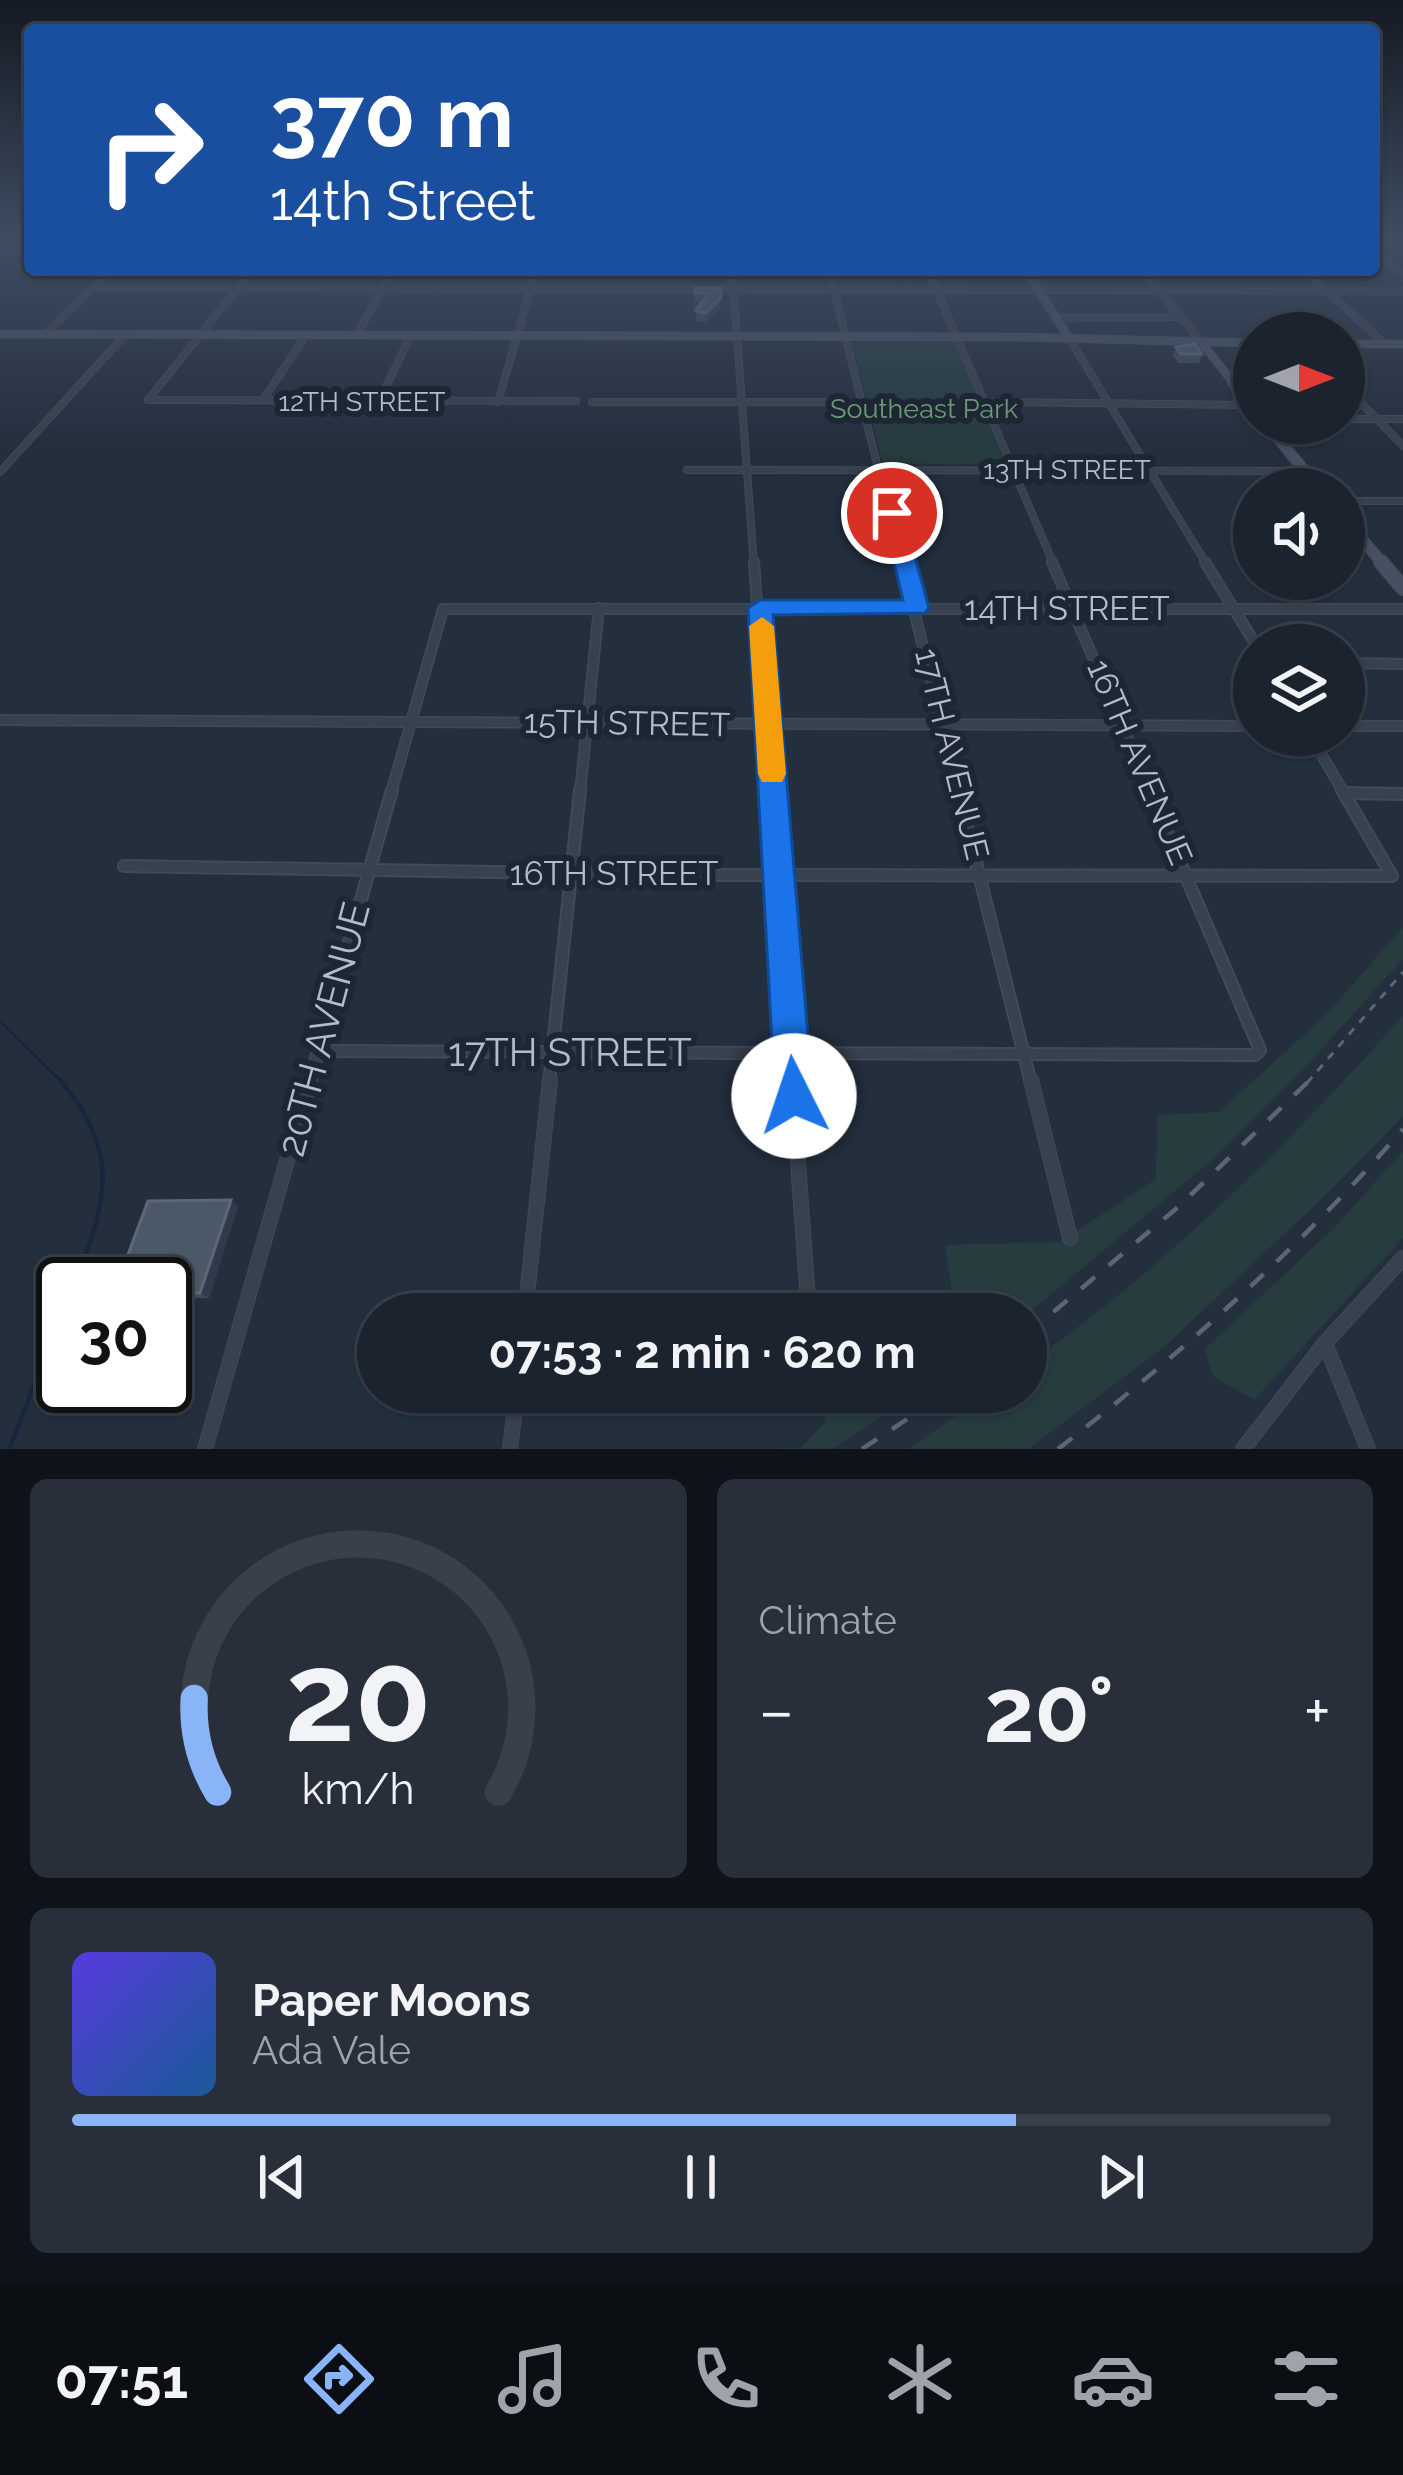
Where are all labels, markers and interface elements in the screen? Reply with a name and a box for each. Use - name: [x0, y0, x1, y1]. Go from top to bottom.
- text: 370 m: [270, 68, 514, 167]
- icon: right: [72, 72, 228, 228]
- text: 14th Street: [270, 169, 536, 233]
- north arrow: [1233, 312, 1365, 444]
- map controls: [1233, 312, 1365, 756]
- street label: 12TH STREET: [278, 386, 446, 417]
- park label: Southeast Park: [830, 393, 1019, 424]
- street label: 13TH STREET: [983, 454, 1151, 485]
- pin: [841, 462, 943, 564]
- button: sound: [1233, 468, 1365, 600]
- icon: arrive: [859, 480, 925, 546]
- street label: 14TH STREET: [964, 589, 1170, 628]
- button: layers: [1233, 624, 1365, 756]
- street label: 17TH AVENUE: [907, 644, 997, 864]
- street label: 16TH AVENUE: [1079, 654, 1201, 870]
- street label: 15TH STREET: [524, 702, 730, 744]
- street label: 16TH STREET: [510, 854, 718, 893]
- street label: 20TH AVENUE: [267, 897, 379, 1161]
- street label: 17TH STREET: [448, 1029, 692, 1075]
- position arrow: [731, 1033, 857, 1159]
- speed limit sign: 30: [36, 1257, 192, 1413]
- text: 07:53 · 2 min · 620 m: [488, 1326, 916, 1379]
- text: Climate: [759, 1597, 897, 1643]
- text: 20: [285, 1624, 432, 1770]
- text: 20°: [984, 1657, 1114, 1763]
- text: −: [759, 1672, 794, 1749]
- text: +: [1304, 1672, 1331, 1749]
- text: km/h: [302, 1763, 415, 1813]
- text: Paper Moons: [252, 1974, 531, 2027]
- text: Ada Vale: [252, 2027, 411, 2073]
- icon: previous: [249, 2144, 315, 2210]
- icon: pause: [668, 2144, 734, 2210]
- icon: next: [1088, 2144, 1154, 2210]
- icon: directions: [297, 2337, 381, 2421]
- icon: music: [491, 2337, 575, 2421]
- icon: phone: [684, 2337, 768, 2421]
- icon: climate: [878, 2337, 962, 2421]
- icon: car: [1071, 2337, 1155, 2421]
- icon: filters: [1264, 2337, 1348, 2421]
- text: 07:51: [55, 2347, 188, 2411]

